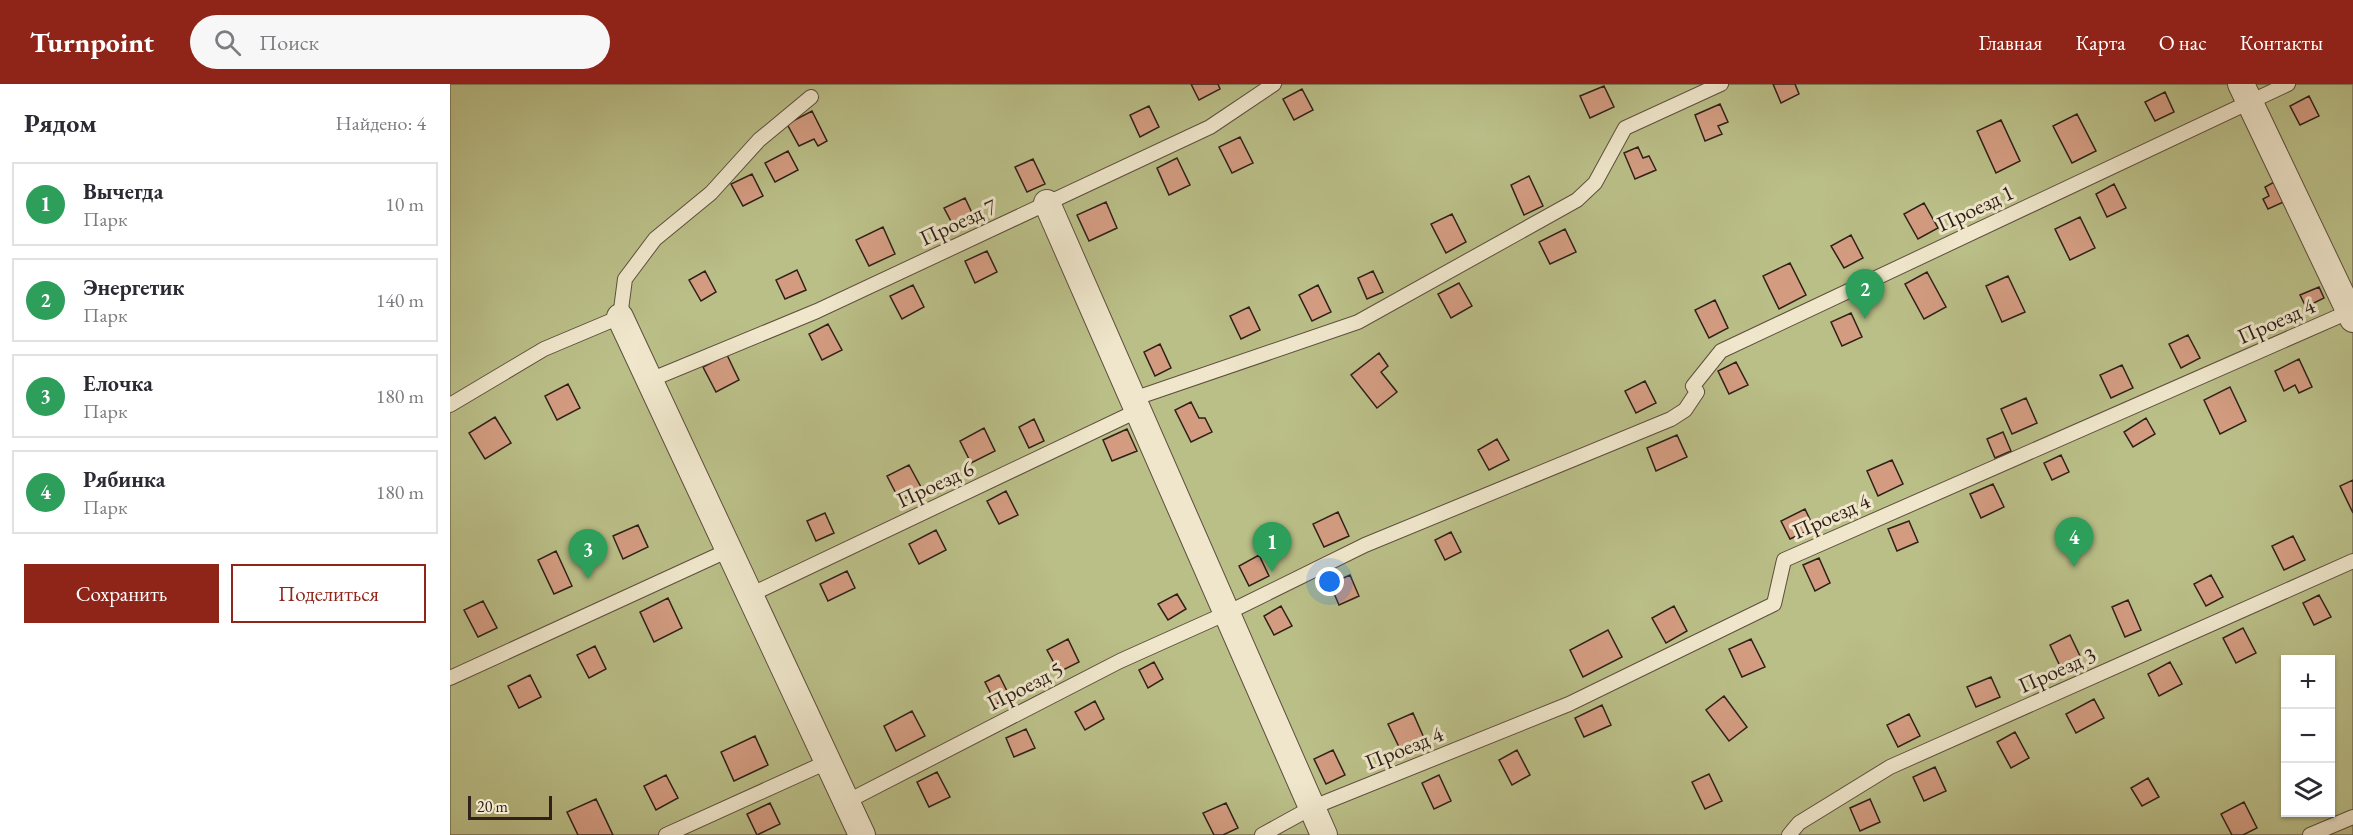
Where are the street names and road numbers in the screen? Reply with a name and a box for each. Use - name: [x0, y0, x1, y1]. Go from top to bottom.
- street label: Проезд 1: [1932, 177, 2018, 239]
- street label: Проезд 7: [915, 191, 1002, 253]
- street label: Проезд 4: [2233, 291, 2320, 351]
- street label: Проезд 6: [892, 453, 979, 515]
- street label: Проезд 4: [1788, 486, 1875, 546]
- street label: Проезд 3: [2014, 640, 2100, 700]
- street label: Проезд 5: [982, 654, 1068, 718]
- street label: Проезд 4: [1360, 719, 1448, 777]

